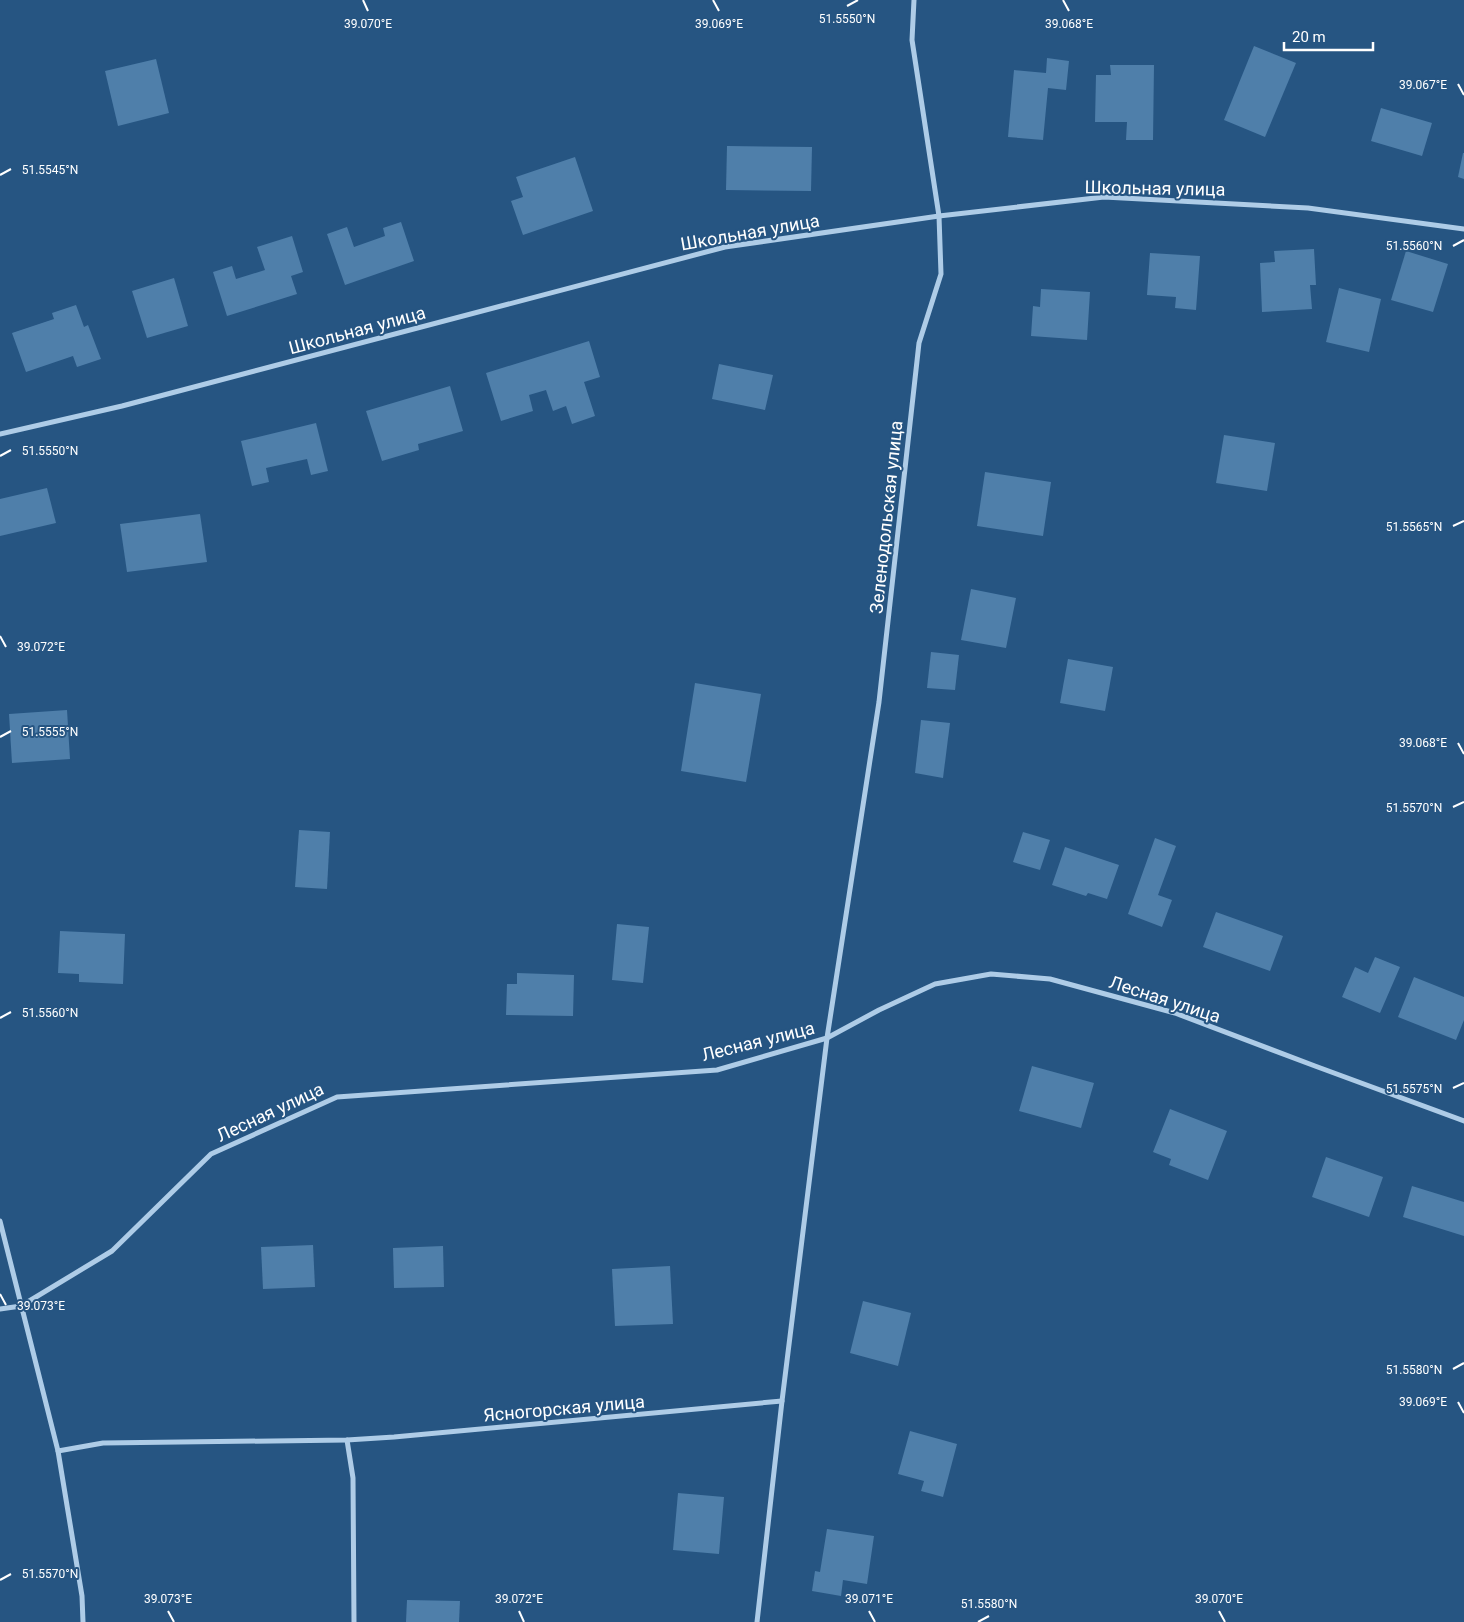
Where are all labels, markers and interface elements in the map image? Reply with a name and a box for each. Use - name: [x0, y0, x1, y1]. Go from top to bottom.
- text: 51.5550°N: [819, 12, 875, 26]
- text: 39.070°E: [344, 17, 392, 31]
- text: 39.069°E: [695, 17, 743, 31]
- text: 39.068°E: [1045, 17, 1093, 31]
- scale bar: [1284, 20, 1373, 52]
- text: 20 m: [1292, 28, 1326, 46]
- text: 39.067°E: [1399, 78, 1447, 92]
- text: 51.5545°N: [22, 163, 78, 177]
- street label: Школьная улица: [1084, 176, 1226, 200]
- street label: Школьная улица: [679, 209, 821, 255]
- text: 51.5560°N: [1386, 239, 1442, 253]
- street label: Школьная улица: [286, 302, 428, 358]
- street label: Зеленодольская улица: [865, 419, 907, 615]
- text: 51.5550°N: [22, 444, 78, 458]
- text: 51.5565°N: [1386, 520, 1442, 534]
- text: 39.072°E: [17, 640, 65, 654]
- text: 51.5555°N: [22, 725, 78, 739]
- text: 39.068°E: [1399, 736, 1447, 750]
- text: 51.5570°N: [1386, 801, 1442, 815]
- street label: Лесная улица: [1107, 971, 1223, 1027]
- text: 51.5560°N: [22, 1006, 78, 1020]
- street label: Лесная улица: [699, 1017, 817, 1065]
- street label: Лесная улица: [213, 1078, 327, 1146]
- text: 51.5575°N: [1386, 1082, 1442, 1096]
- text: 39.073°E: [17, 1299, 65, 1313]
- text: 51.5580°N: [1386, 1363, 1442, 1377]
- street label: Ясногорская улица: [482, 1390, 646, 1426]
- text: 39.069°E: [1399, 1395, 1447, 1409]
- text: 51.5570°N: [22, 1567, 78, 1581]
- text: 39.073°E: [144, 1592, 192, 1606]
- text: 39.072°E: [495, 1592, 543, 1606]
- text: 39.071°E: [845, 1592, 893, 1606]
- text: 39.070°E: [1195, 1592, 1243, 1606]
- text: 51.5580°N: [961, 1597, 1017, 1611]

